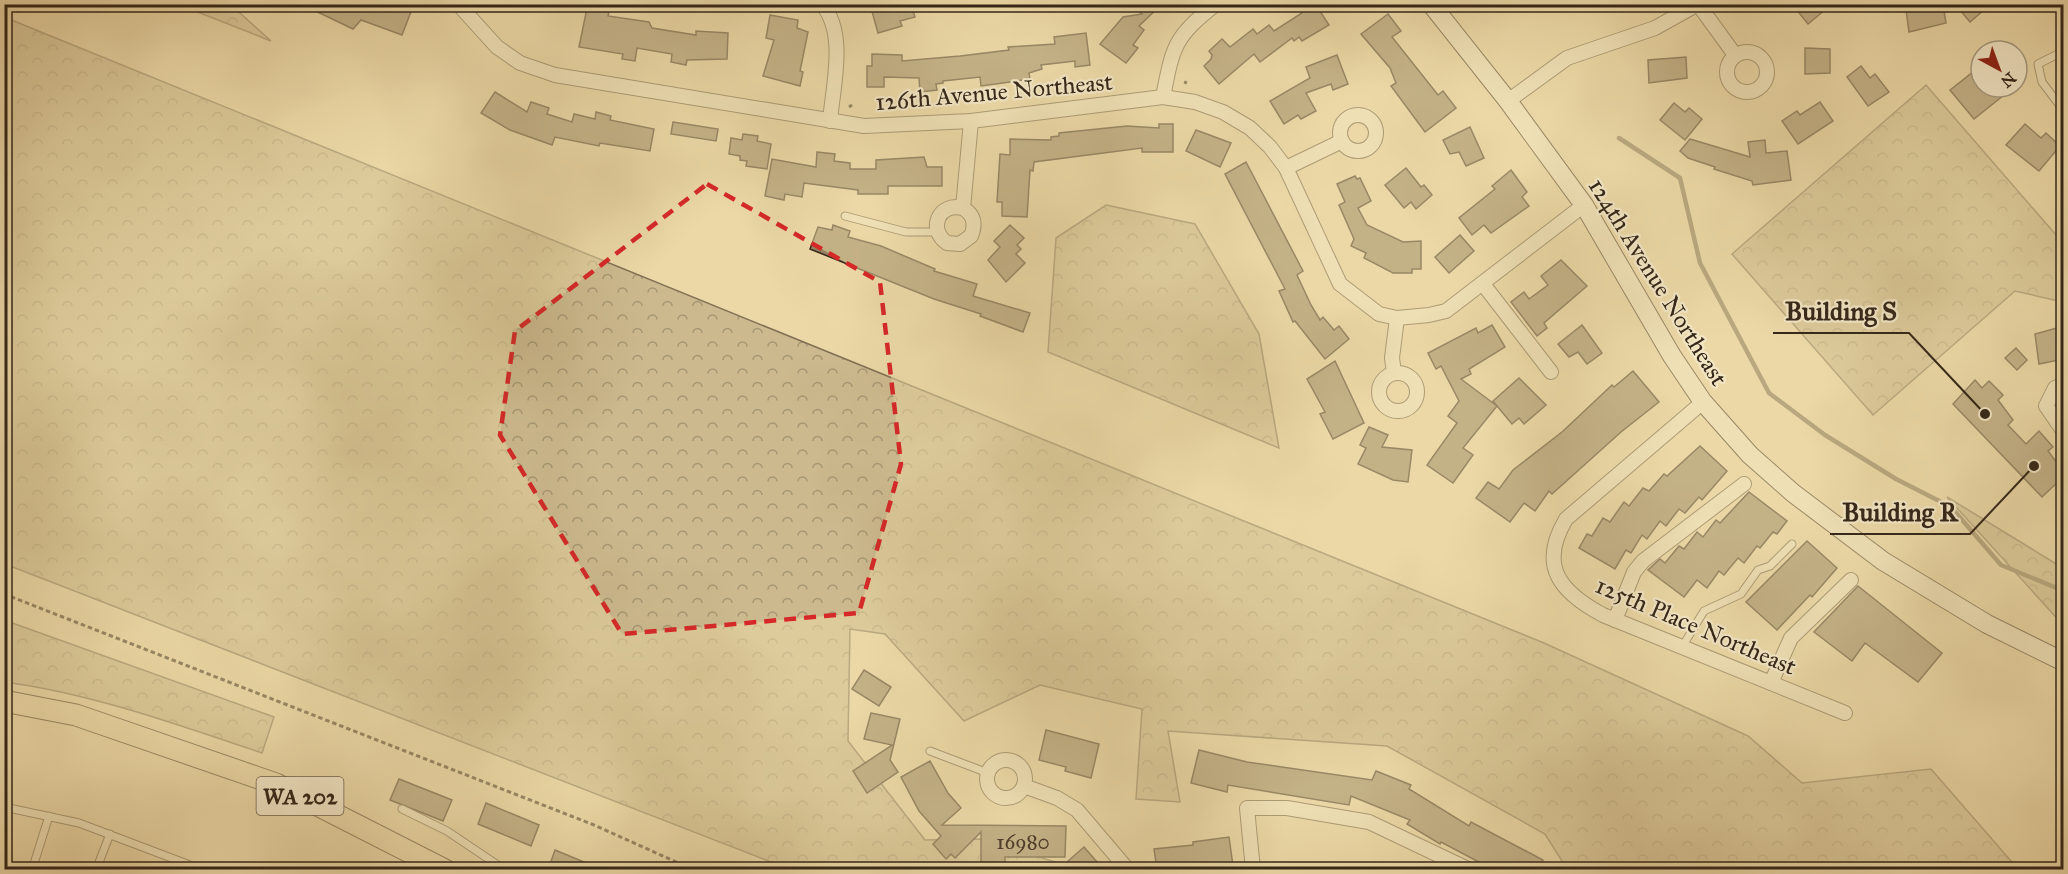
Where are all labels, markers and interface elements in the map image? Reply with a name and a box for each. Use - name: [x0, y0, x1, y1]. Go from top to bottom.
- north arrow: [1969, 39, 2029, 99]
- street label: 126th Avenue Northeast: [874, 67, 1114, 117]
- text: N: [1997, 68, 2020, 92]
- street label: 124th Avenue Northeast: [1582, 173, 1734, 392]
- callout: Building S: [1773, 289, 1909, 333]
- text: Building S: [1785, 295, 1897, 328]
- callout: Building R: [1830, 490, 1970, 534]
- text: Building R: [1842, 496, 1959, 529]
- street label: 125th Place Northeast: [1591, 570, 1801, 682]
- road number: WA 202: [256, 777, 344, 815]
- house number: 16980: [996, 829, 1050, 855]

